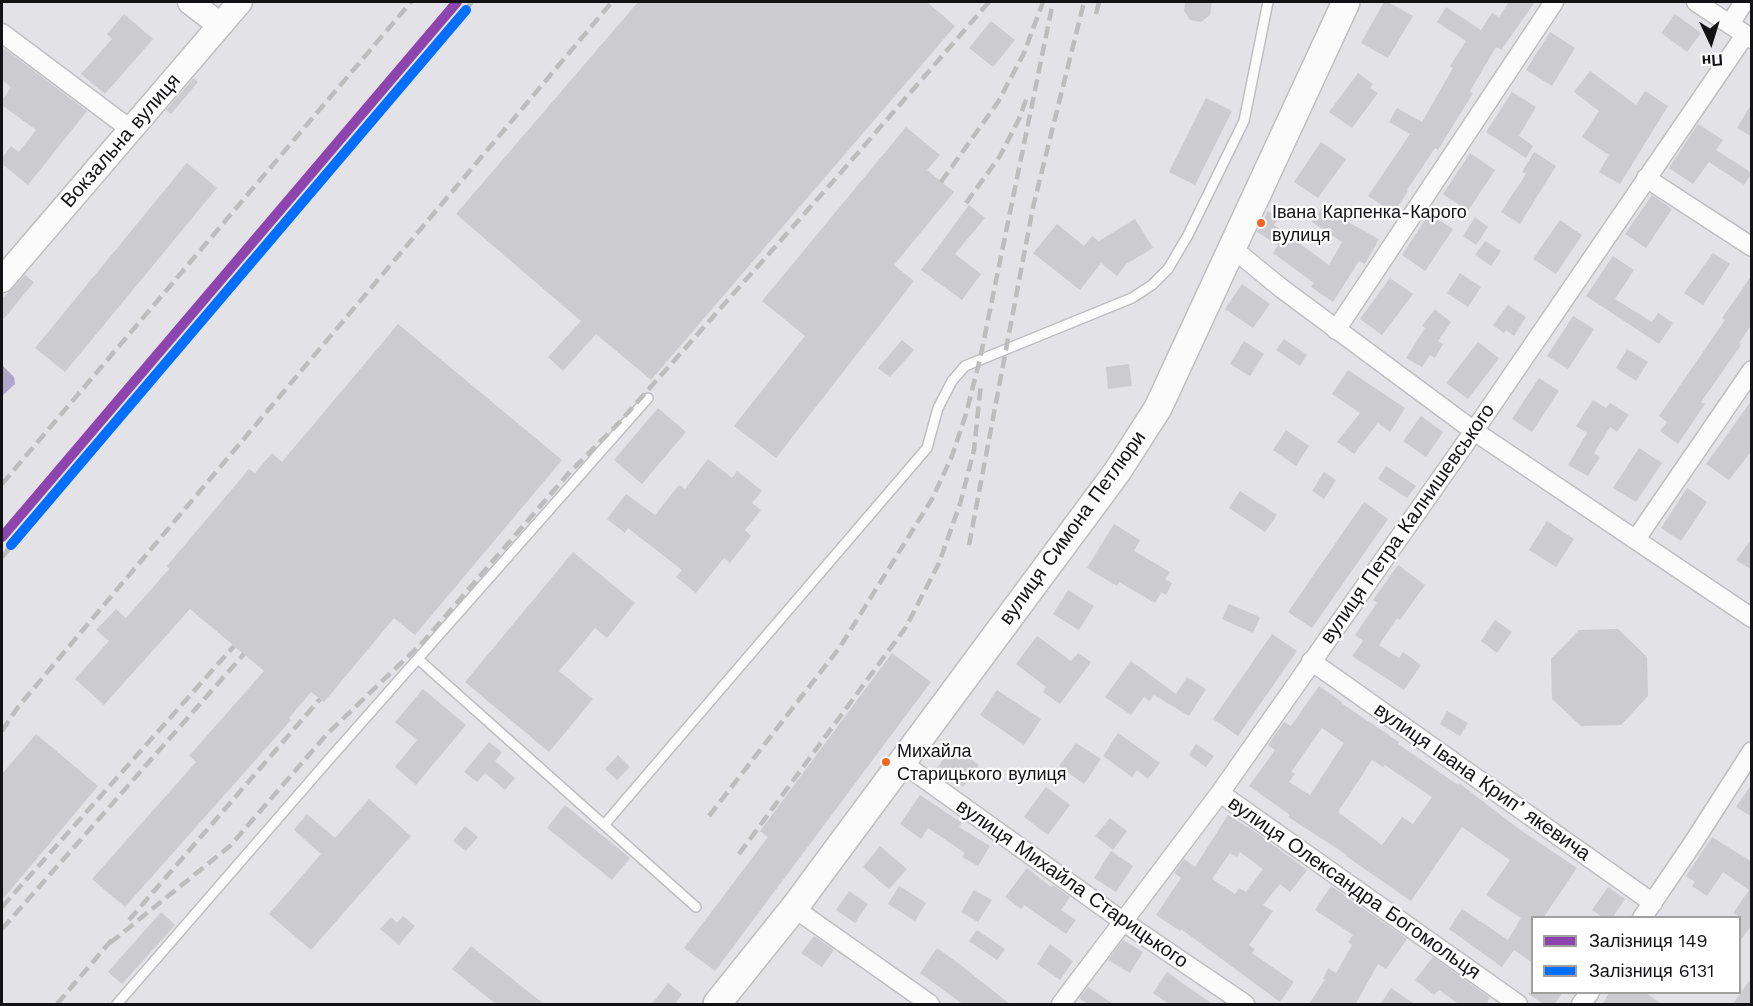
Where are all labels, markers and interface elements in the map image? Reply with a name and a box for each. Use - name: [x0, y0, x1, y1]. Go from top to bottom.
- north arrow: [1681, 12, 1741, 72]
- text: Пн: [1701, 50, 1724, 71]
- street label: Вокзальна вулиця: [56, 69, 186, 213]
- place label: Івана Карпенка-Карого вулиця: [1272, 202, 1467, 244]
- marker: Івана Карпенка-Карого вулиця: [1255, 217, 1267, 229]
- street label: вулиця Петра Калнишевського: [1316, 399, 1500, 649]
- street label: вулиця Симона Петлюри: [995, 426, 1151, 630]
- street label: вулиця Івана Крипʼякевича: [1369, 698, 1595, 866]
- place label: Михайла Старицького вулиця: [897, 741, 1067, 783]
- marker: Михайла Старицького вулиця: [880, 756, 892, 768]
- street label: вулиця Олександра Богомольця: [1223, 791, 1485, 985]
- street label: вулиця Михайла Старицького: [951, 794, 1193, 974]
- legend: [1531, 916, 1741, 994]
- text: Залізниця 149: [1589, 930, 1708, 951]
- text: Залізниця 6131: [1589, 960, 1714, 981]

